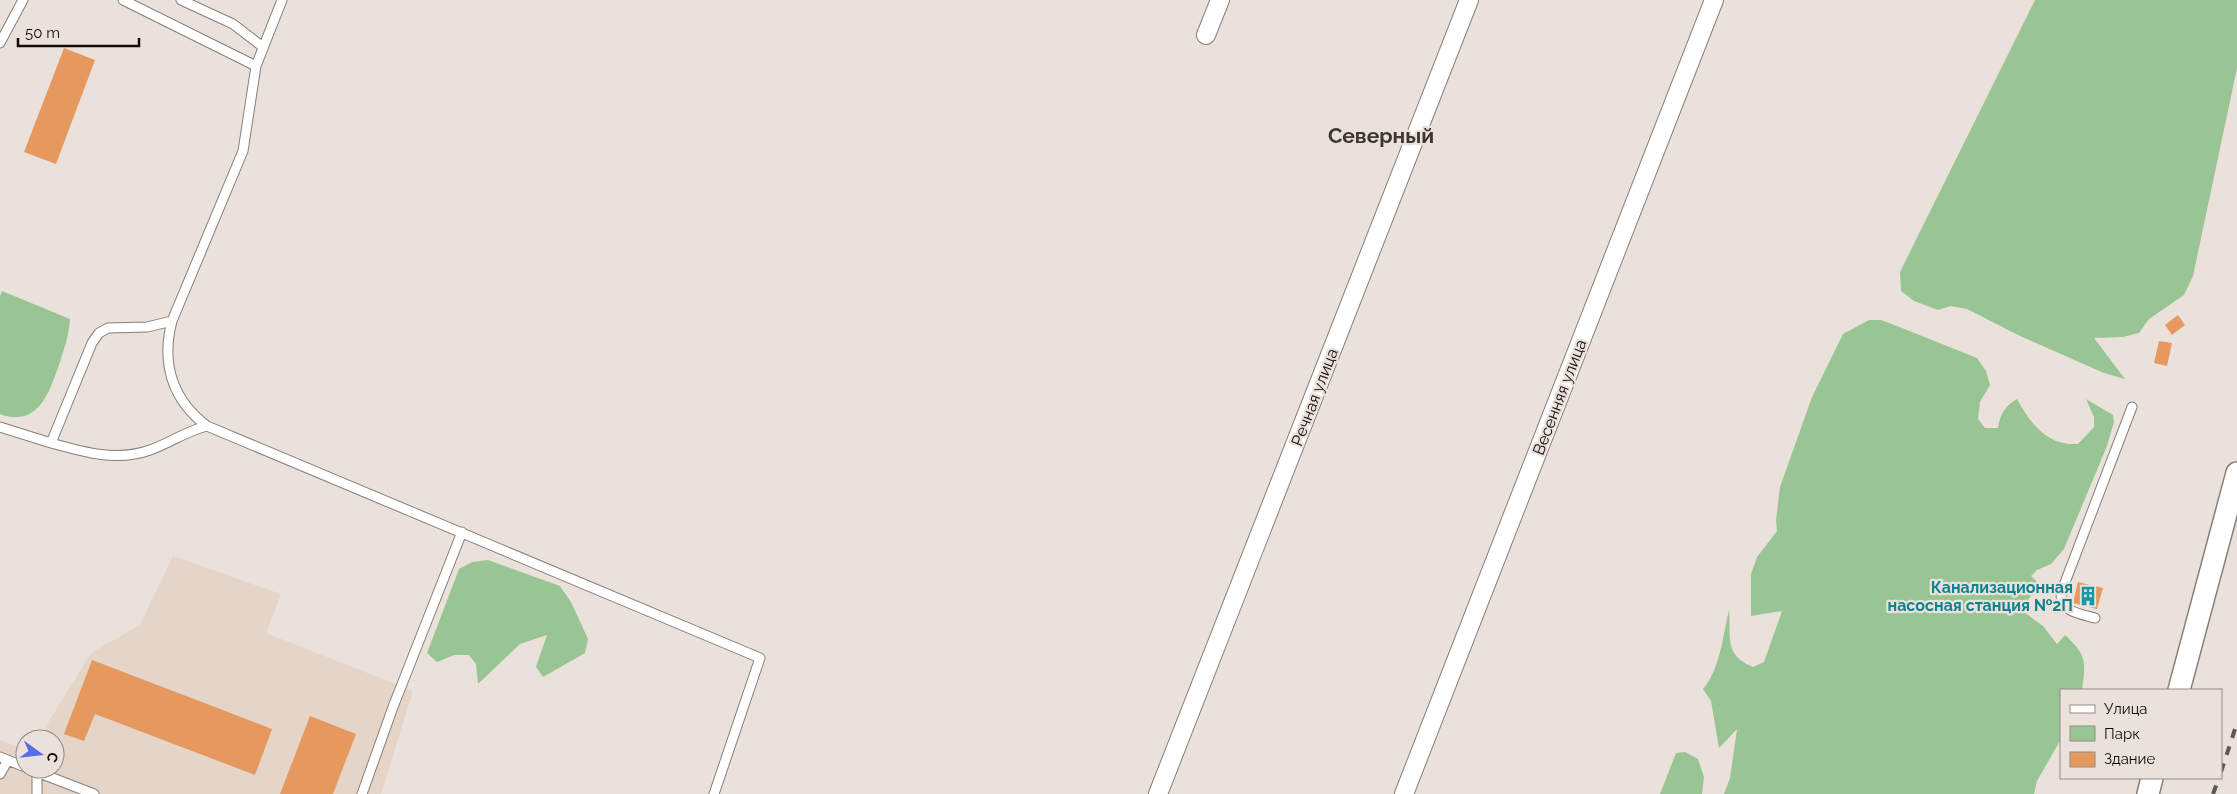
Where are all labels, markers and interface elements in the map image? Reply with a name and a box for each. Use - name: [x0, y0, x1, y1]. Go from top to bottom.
- scale bar: [18, 15, 139, 47]
- text: 50 m: [25, 24, 60, 42]
- district label: Северный: [1328, 123, 1434, 148]
- street label: Весенняя улица: [1529, 337, 1590, 458]
- street label: Речная улица: [1287, 346, 1342, 449]
- place label: Канализационная насосная станция №2П: [1888, 578, 2073, 615]
- building icon: Канализационная насосная станция №2П: [2077, 585, 2099, 607]
- legend: [2060, 689, 2222, 779]
- text: Улица: [2104, 700, 2148, 718]
- text: Парк: [2104, 725, 2140, 743]
- north arrow: [15, 729, 65, 779]
- text: Здание: [2104, 750, 2156, 768]
- text: С: [43, 751, 62, 764]

